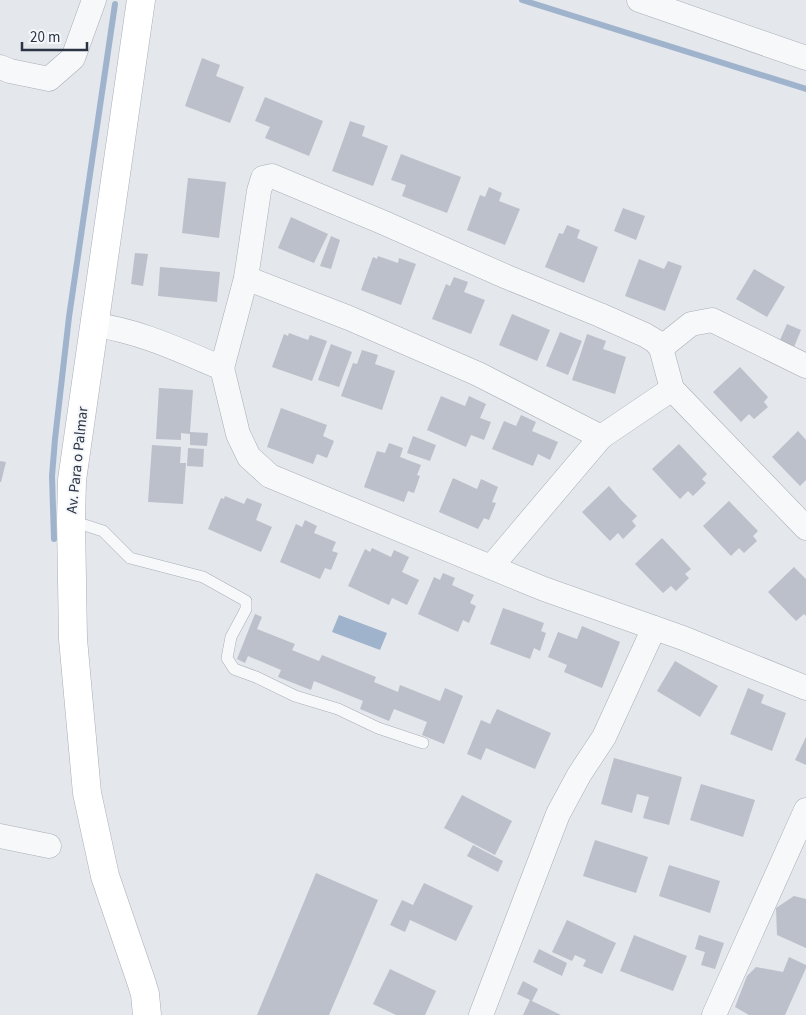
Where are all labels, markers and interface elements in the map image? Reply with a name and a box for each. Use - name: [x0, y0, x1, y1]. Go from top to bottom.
- scale bar: [22, 20, 88, 52]
- text: 20 m: [30, 27, 60, 48]
- street label: Av. Para o Palmar: [61, 405, 94, 515]

